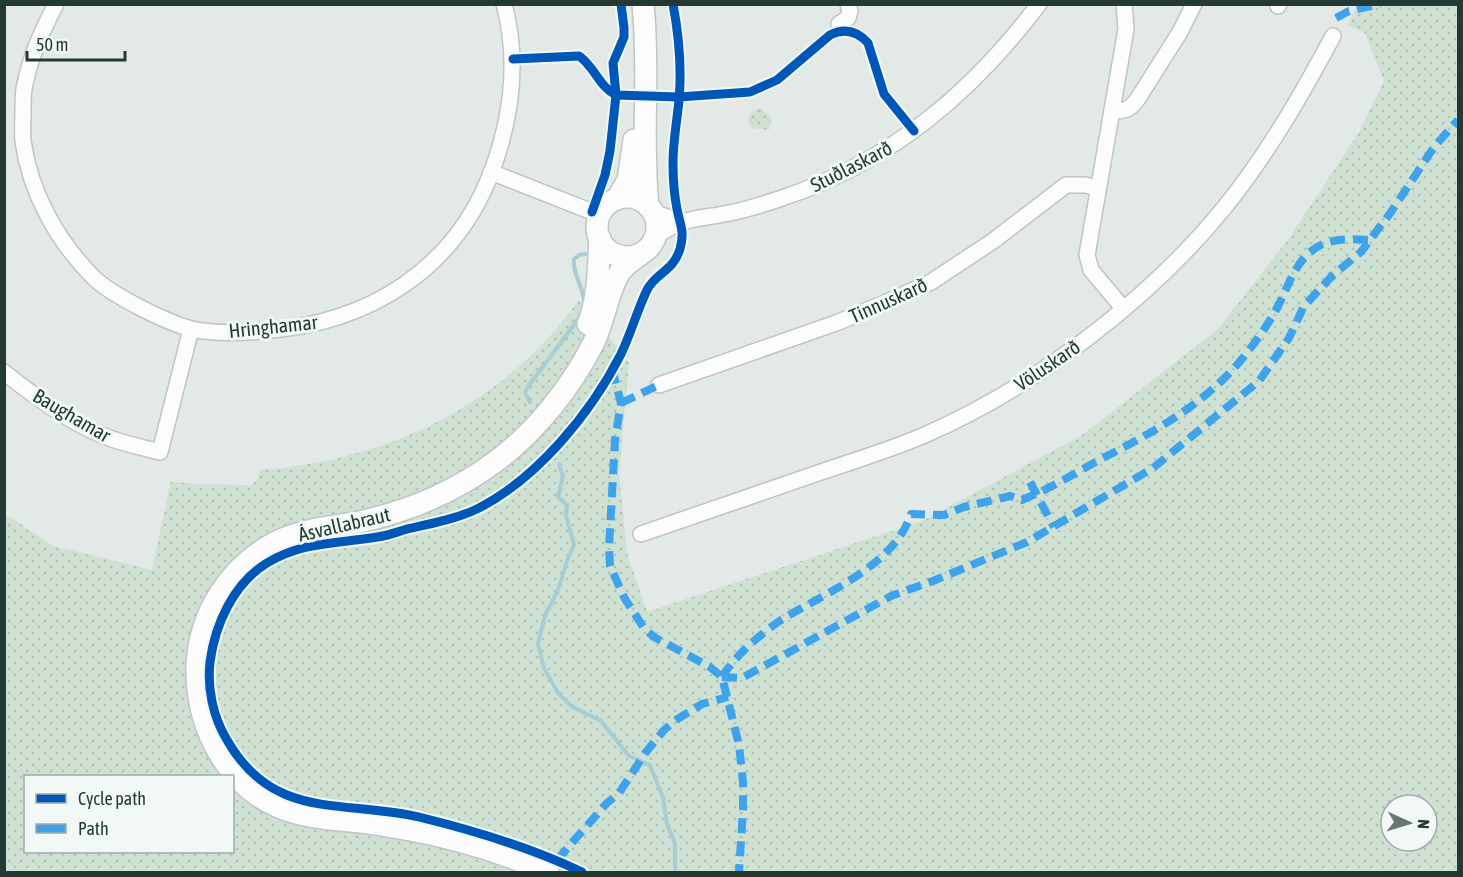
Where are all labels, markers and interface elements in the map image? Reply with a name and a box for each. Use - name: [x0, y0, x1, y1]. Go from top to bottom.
- scale bar: [27, 24, 124, 62]
- text: 50 m: [36, 34, 68, 55]
- street label: Stuðlaskarð: [806, 136, 896, 196]
- street label: Tinnuskarð: [846, 273, 930, 327]
- street label: Hringhamar: [228, 310, 320, 342]
- street label: Völuskarð: [1010, 335, 1084, 395]
- street label: Baughamar: [29, 384, 116, 447]
- street label: Ásvallabraut: [296, 502, 393, 546]
- legend: [24, 775, 234, 853]
- text: Cycle path: [78, 788, 146, 809]
- north arrow: [1379, 793, 1439, 853]
- text: Path: [78, 818, 109, 839]
- text: N: [1415, 819, 1433, 829]

